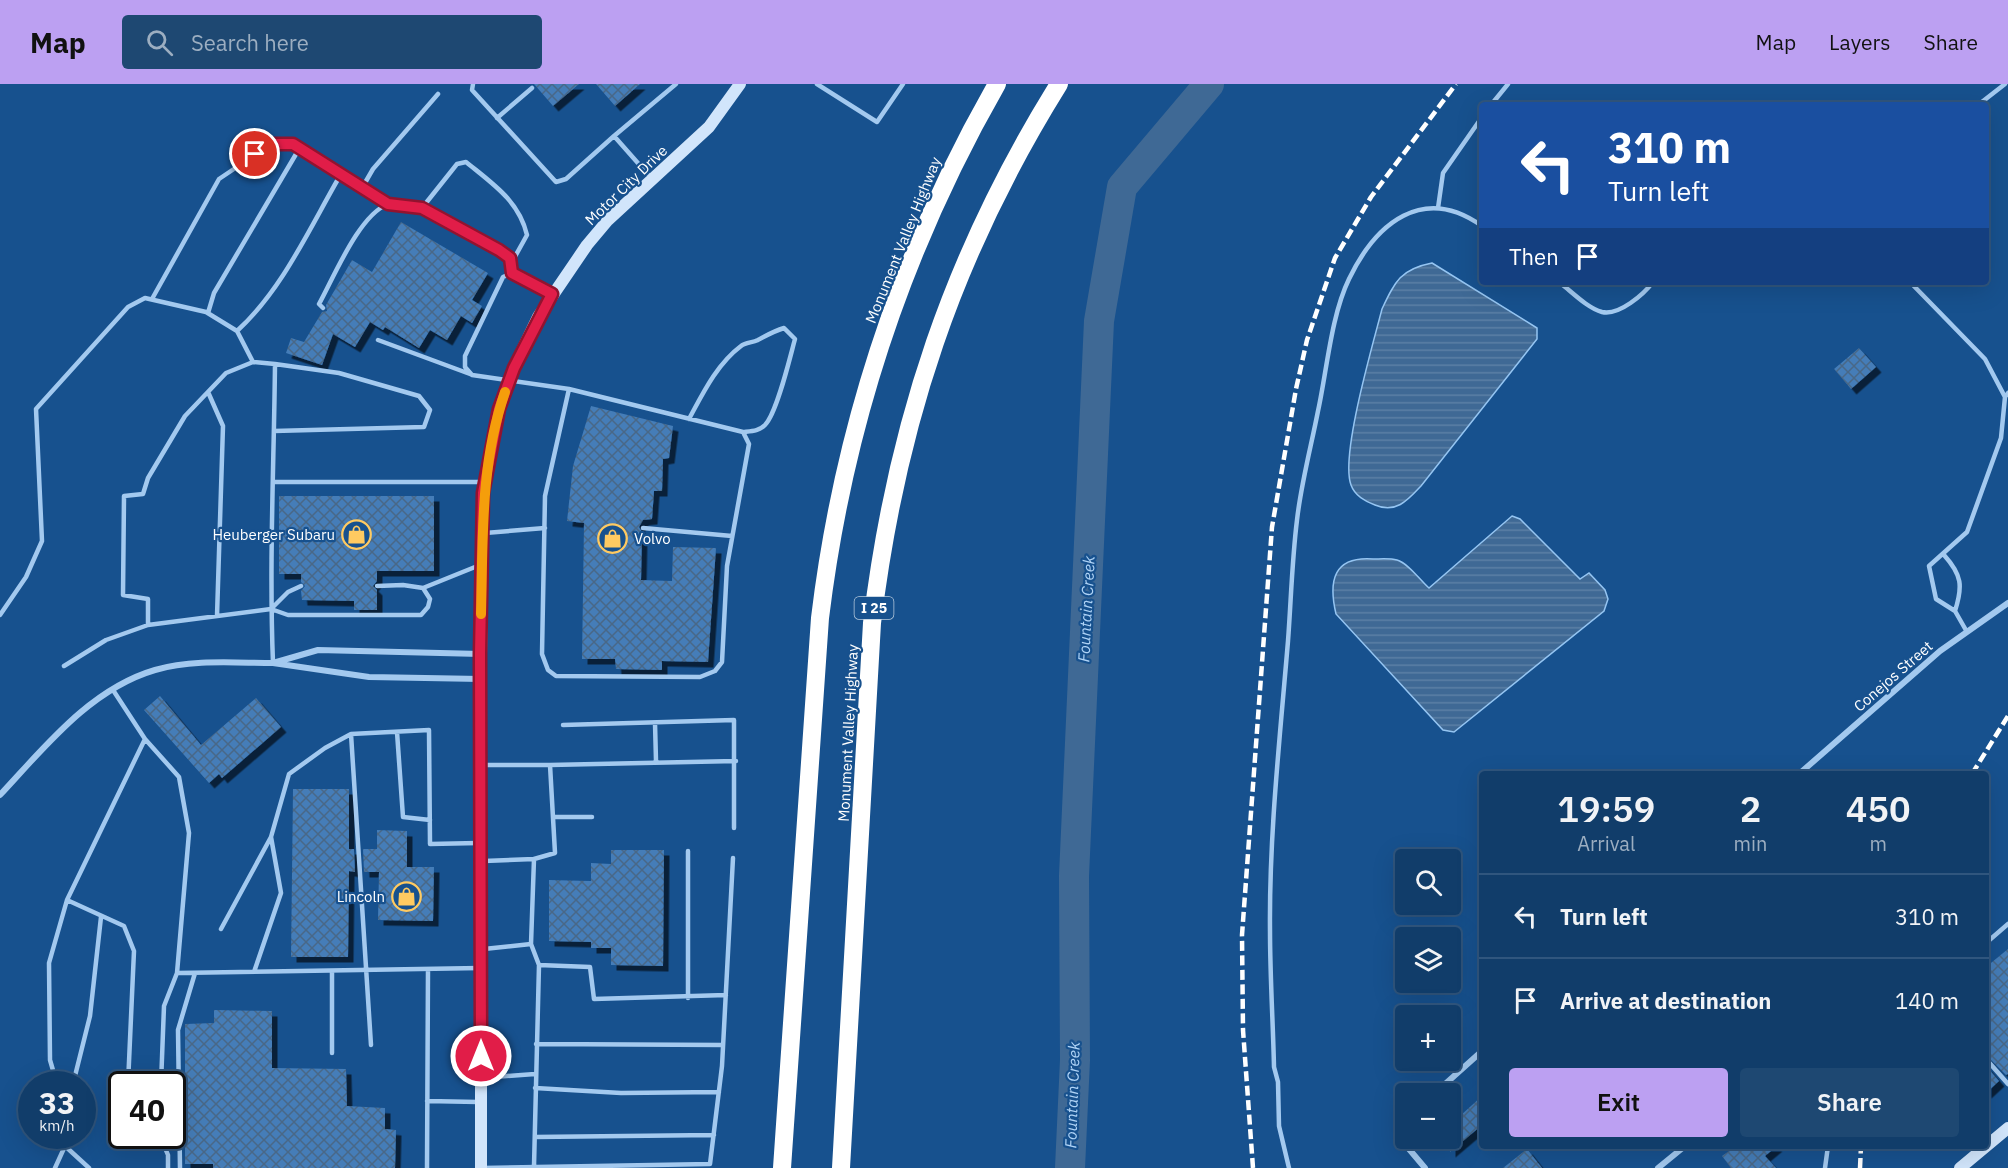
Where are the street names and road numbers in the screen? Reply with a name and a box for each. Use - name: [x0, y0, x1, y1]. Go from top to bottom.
- street label: Motor City Drive: [581, 141, 671, 229]
- street label: Monument Valley Highway: [861, 154, 945, 326]
- road number: I 25: [854, 597, 894, 619]
- street label: Conejos Street: [1850, 636, 1936, 716]
- street label: Monument Valley Highway: [834, 643, 862, 822]

